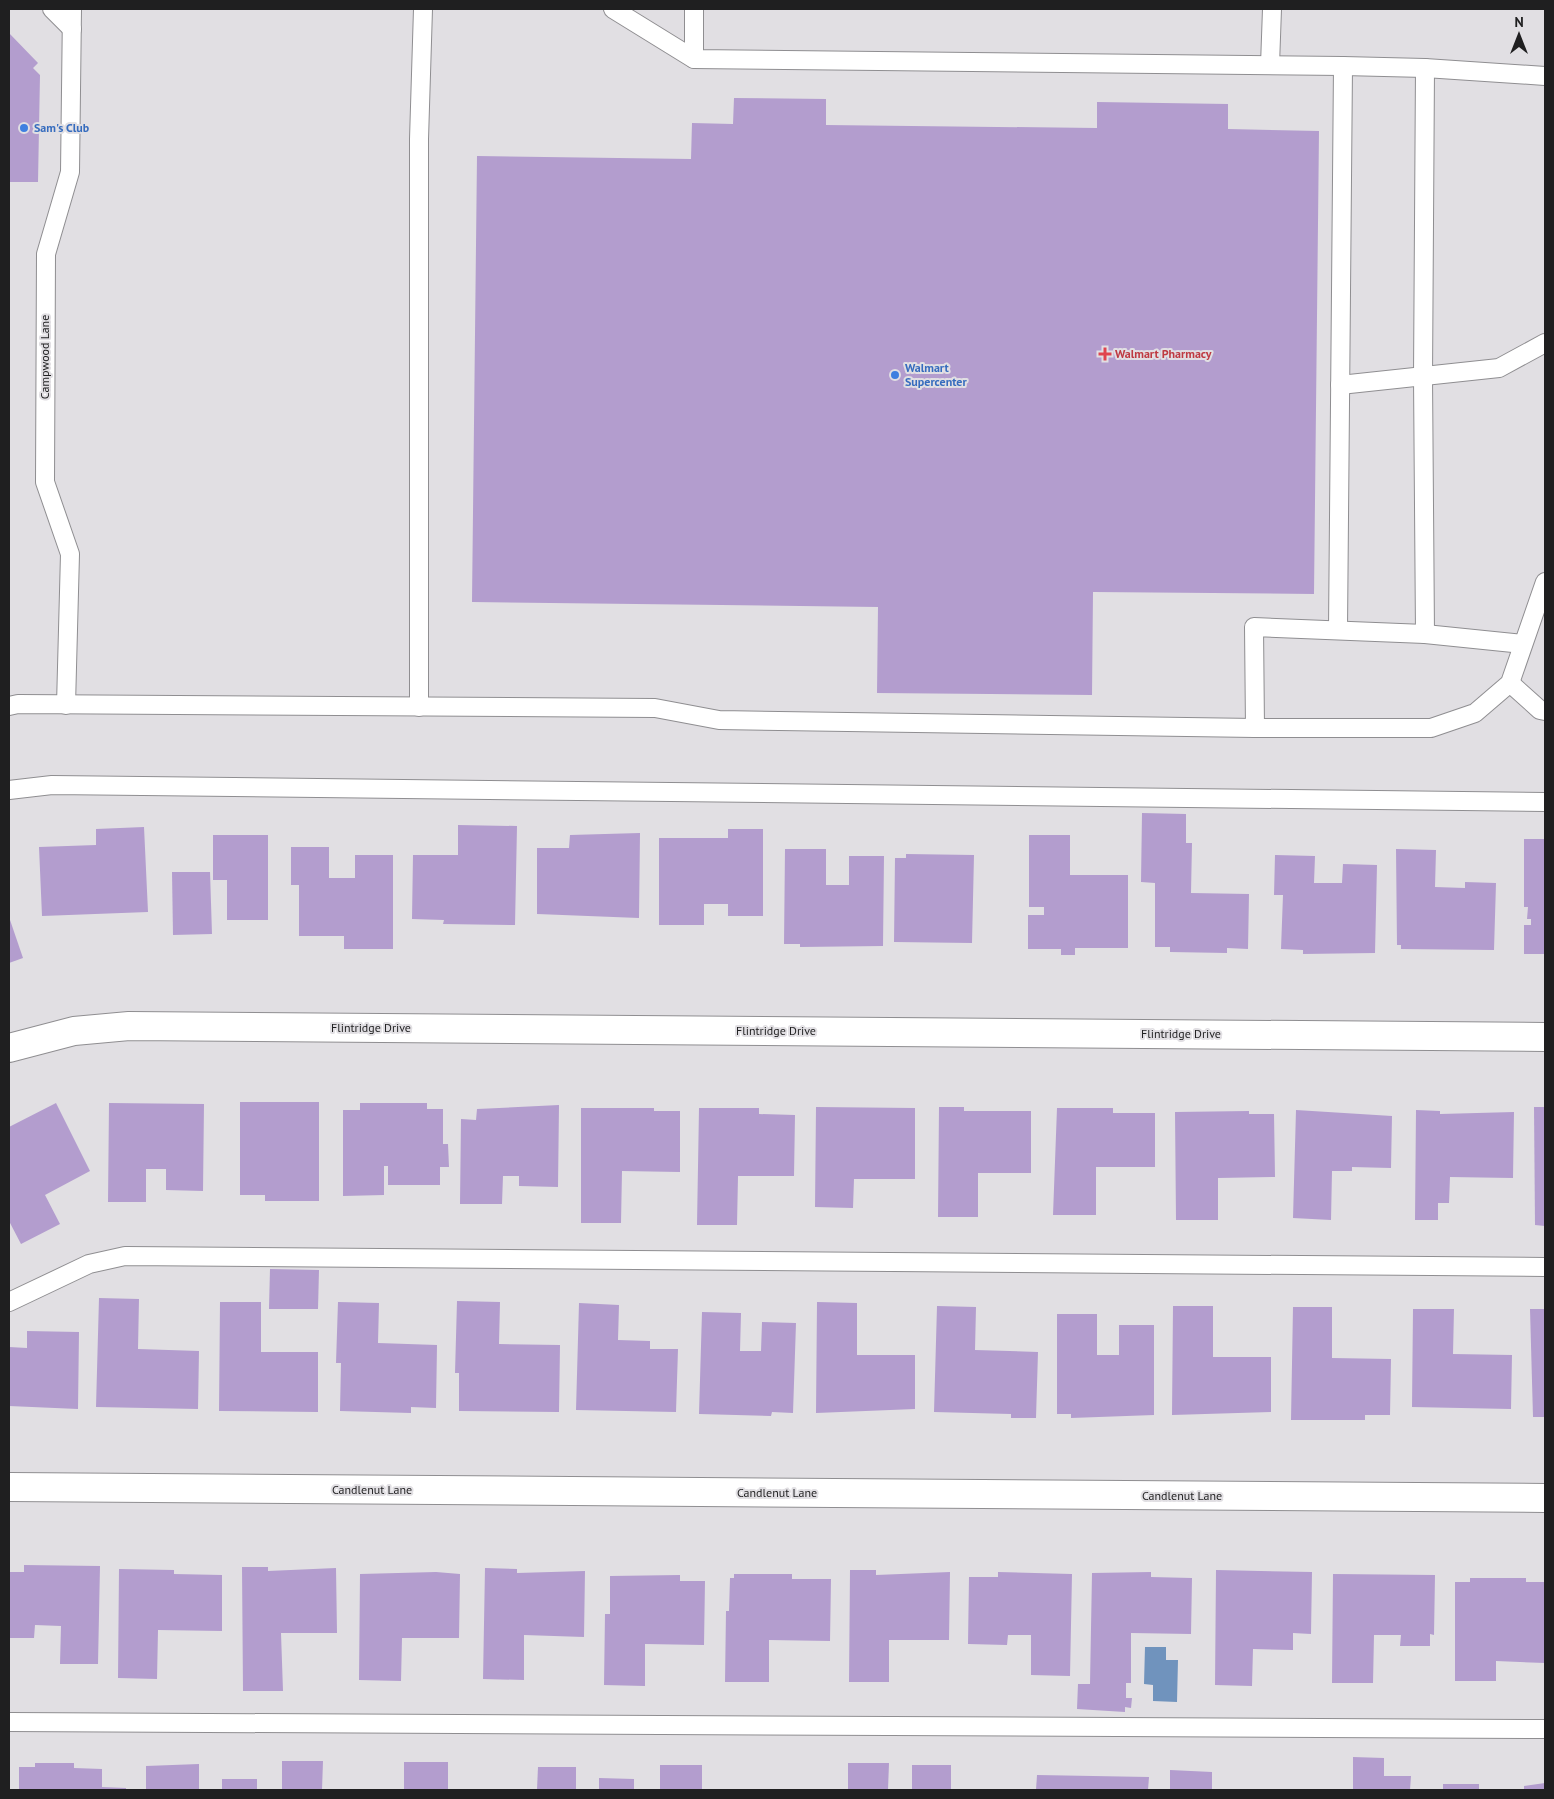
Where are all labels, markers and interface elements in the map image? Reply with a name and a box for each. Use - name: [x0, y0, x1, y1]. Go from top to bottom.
- north arrow: [1494, 10, 1544, 60]
- text: N: [1514, 13, 1524, 31]
- place label: Sam's Club: [34, 120, 90, 135]
- marker: Sam's Club: [18, 122, 30, 134]
- street label: Campwood Lane: [37, 315, 52, 399]
- place label: Walmart Pharmacy: [1115, 346, 1212, 361]
- marker: Walmart Pharmacy: [1099, 348, 1111, 360]
- place label: Walmart Supercenter: [905, 360, 967, 389]
- marker: Walmart Supercenter: [889, 369, 901, 381]
- street label: Flintridge Drive: [331, 1020, 411, 1035]
- street label: Flintridge Drive: [736, 1023, 816, 1038]
- street label: Flintridge Drive: [1141, 1026, 1221, 1041]
- street label: Candlenut Lane: [332, 1482, 412, 1497]
- street label: Candlenut Lane: [737, 1485, 817, 1500]
- street label: Candlenut Lane: [1142, 1488, 1222, 1503]

